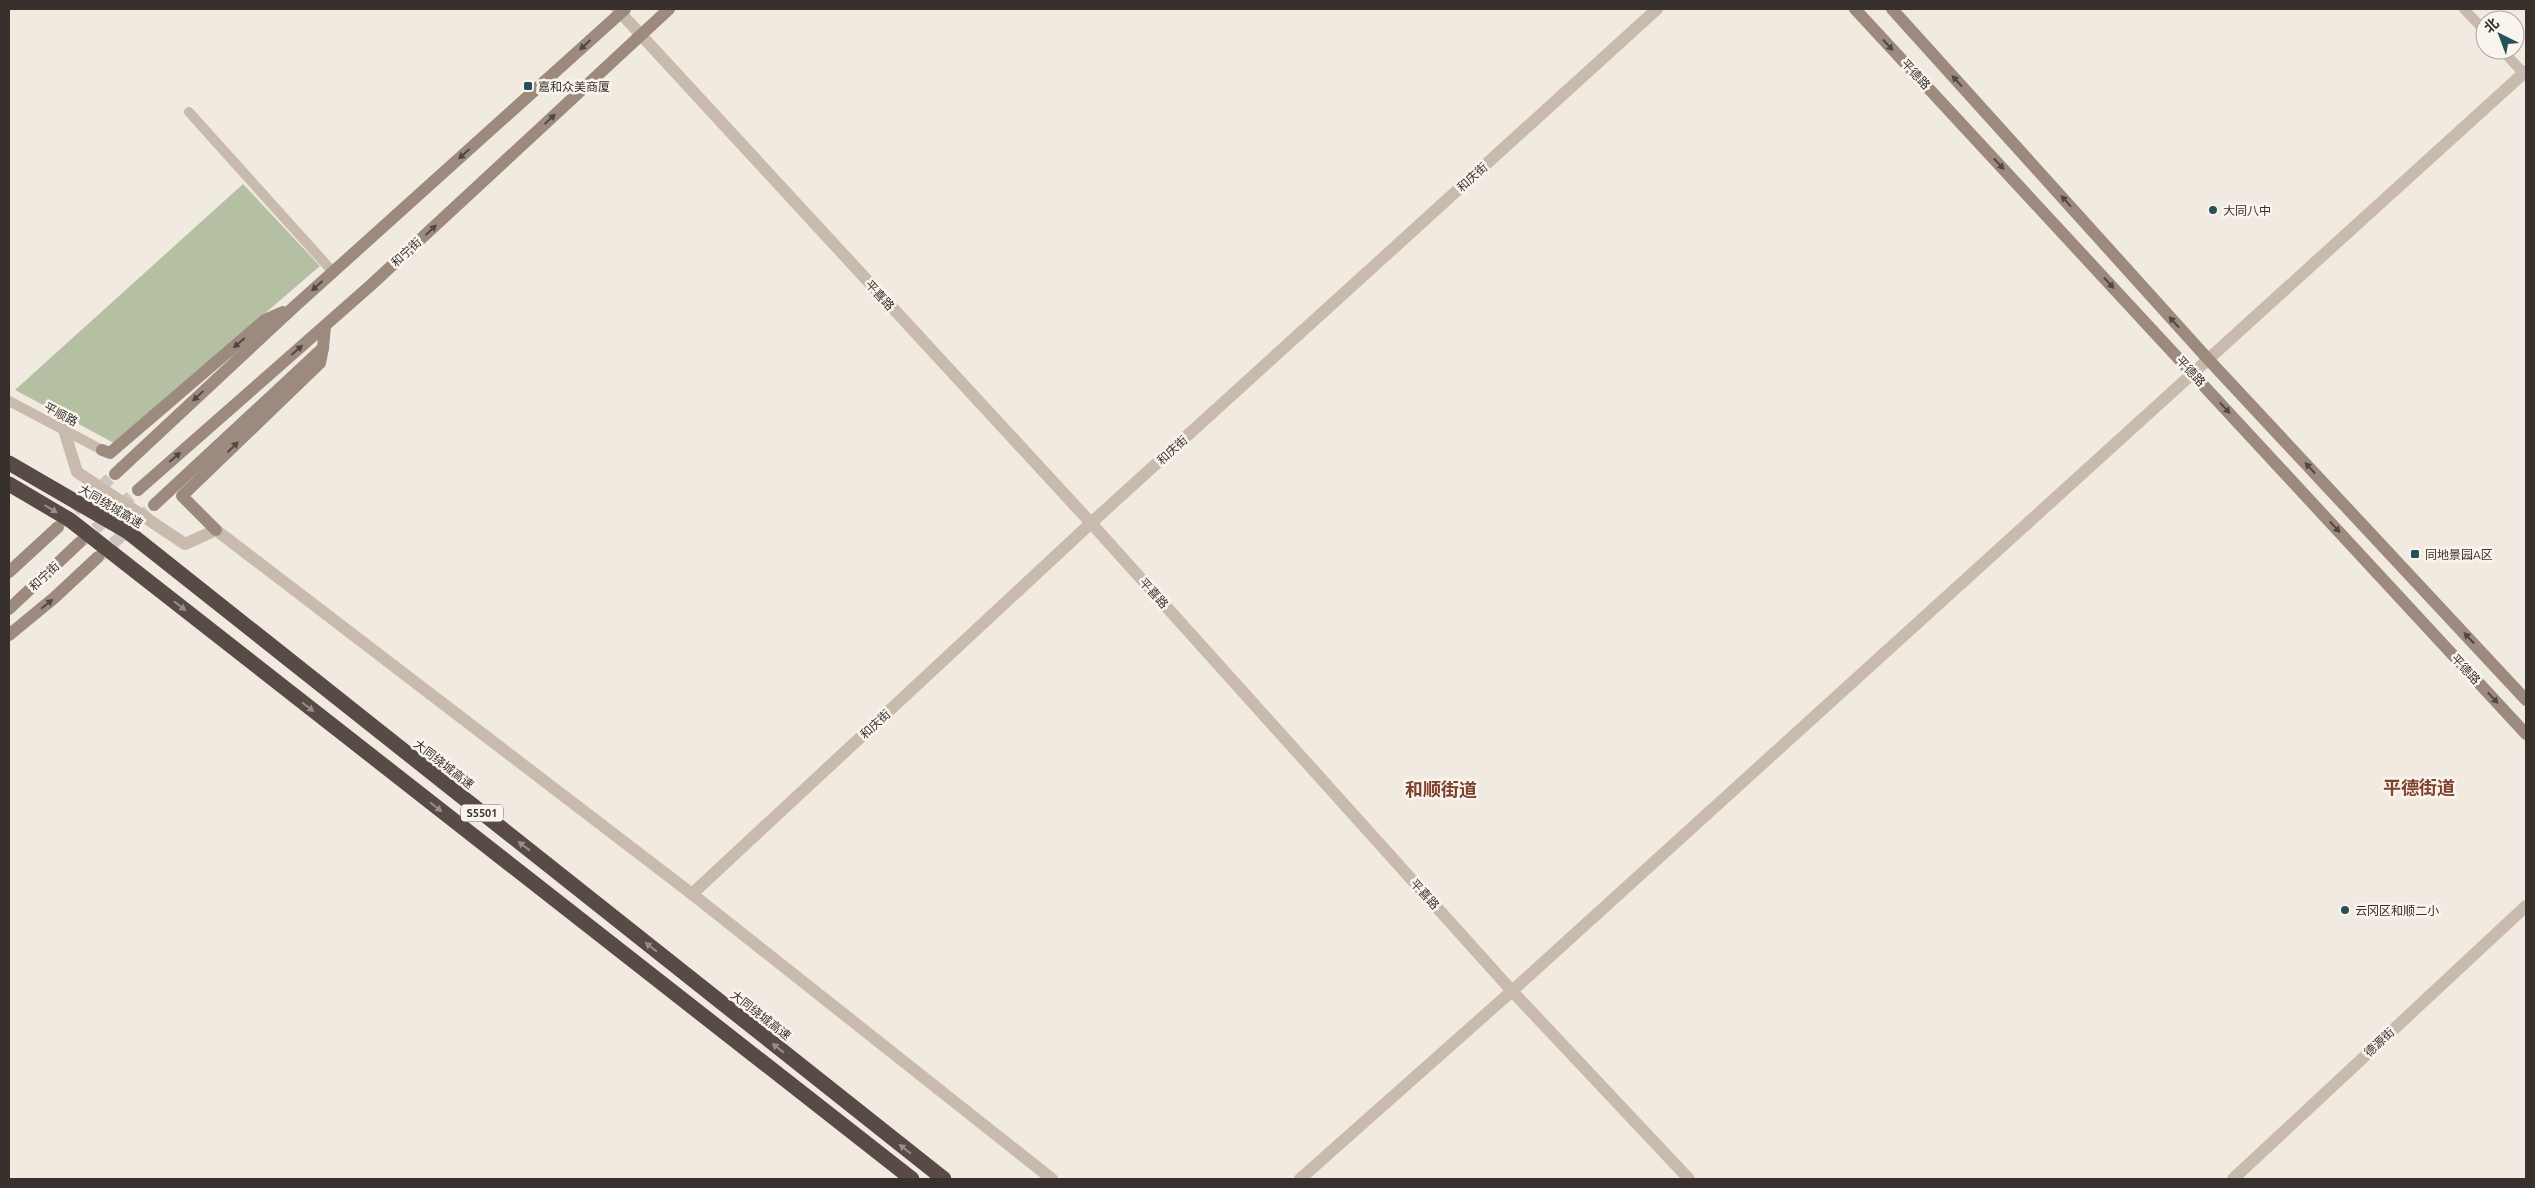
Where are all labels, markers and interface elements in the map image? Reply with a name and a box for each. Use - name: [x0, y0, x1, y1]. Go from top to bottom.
- north arrow: [2475, 10, 2525, 60]
- text: 北: [2481, 15, 2502, 36]
- one-way arrow: [1882, 38, 1894, 50]
- one-way arrow: [579, 39, 591, 51]
- street label: 平德路: [1899, 56, 1933, 92]
- one-way arrow: [1951, 75, 1963, 87]
- marker: 嘉和众美商厦: [522, 80, 534, 92]
- place label: 嘉和众美商厦: [538, 80, 610, 93]
- one-way arrow: [543, 113, 555, 125]
- one-way arrow: [458, 148, 470, 160]
- one-way arrow: [1993, 157, 2005, 169]
- street label: 和庆街: [1454, 160, 1490, 194]
- one-way arrow: [2060, 195, 2071, 208]
- marker: 大同八中: [2207, 204, 2219, 216]
- place label: 大同八中: [2223, 204, 2271, 217]
- one-way arrow: [424, 224, 436, 236]
- street label: 和宁街: [388, 235, 424, 269]
- street label: 平喜路: [863, 277, 897, 313]
- one-way arrow: [2103, 277, 2115, 289]
- one-way arrow: [312, 280, 324, 292]
- one-way arrow: [2168, 317, 2180, 329]
- one-way arrow: [232, 337, 245, 348]
- one-way arrow: [291, 345, 304, 356]
- street label: 平德路: [2174, 353, 2208, 389]
- one-way arrow: [192, 390, 204, 402]
- street label: 平顺路: [42, 400, 80, 428]
- one-way arrow: [2219, 401, 2231, 413]
- street label: 和庆街: [1154, 433, 1190, 467]
- one-way arrow: [226, 441, 238, 453]
- one-way arrow: [168, 452, 181, 463]
- one-way arrow: [2304, 463, 2316, 475]
- street label: 大同绕城高速: [77, 482, 145, 530]
- one-way arrow: [44, 504, 57, 513]
- one-way arrow: [2329, 521, 2341, 533]
- marker: 同地景园A区: [2409, 548, 2421, 560]
- place label: 同地景园A区: [2425, 548, 2493, 561]
- street label: 和宁街: [26, 559, 62, 593]
- street label: 平喜路: [1137, 575, 1171, 611]
- one-way arrow: [40, 599, 53, 610]
- one-way arrow: [173, 601, 186, 612]
- one-way arrow: [2463, 633, 2475, 645]
- street label: 平德路: [2449, 651, 2483, 687]
- one-way arrow: [2487, 692, 2499, 704]
- one-way arrow: [301, 701, 314, 712]
- street label: 和庆街: [857, 707, 893, 741]
- street label: 大同绕城高速: [412, 737, 476, 791]
- district label: 平德街道: [2383, 777, 2455, 797]
- district label: 和顺街道: [1405, 779, 1477, 799]
- one-way arrow: [429, 801, 442, 812]
- road number: S5501: [461, 804, 503, 821]
- one-way arrow: [517, 840, 530, 851]
- street label: 平喜路: [1408, 876, 1442, 912]
- marker: 云冈区和顺二小: [2339, 904, 2351, 916]
- place label: 云冈区和顺二小: [2355, 904, 2439, 917]
- one-way arrow: [645, 941, 658, 952]
- street label: 大同绕城高速: [729, 988, 793, 1042]
- street label: 德源街: [2361, 1025, 2397, 1059]
- one-way arrow: [772, 1042, 785, 1053]
- one-way arrow: [899, 1143, 912, 1154]

